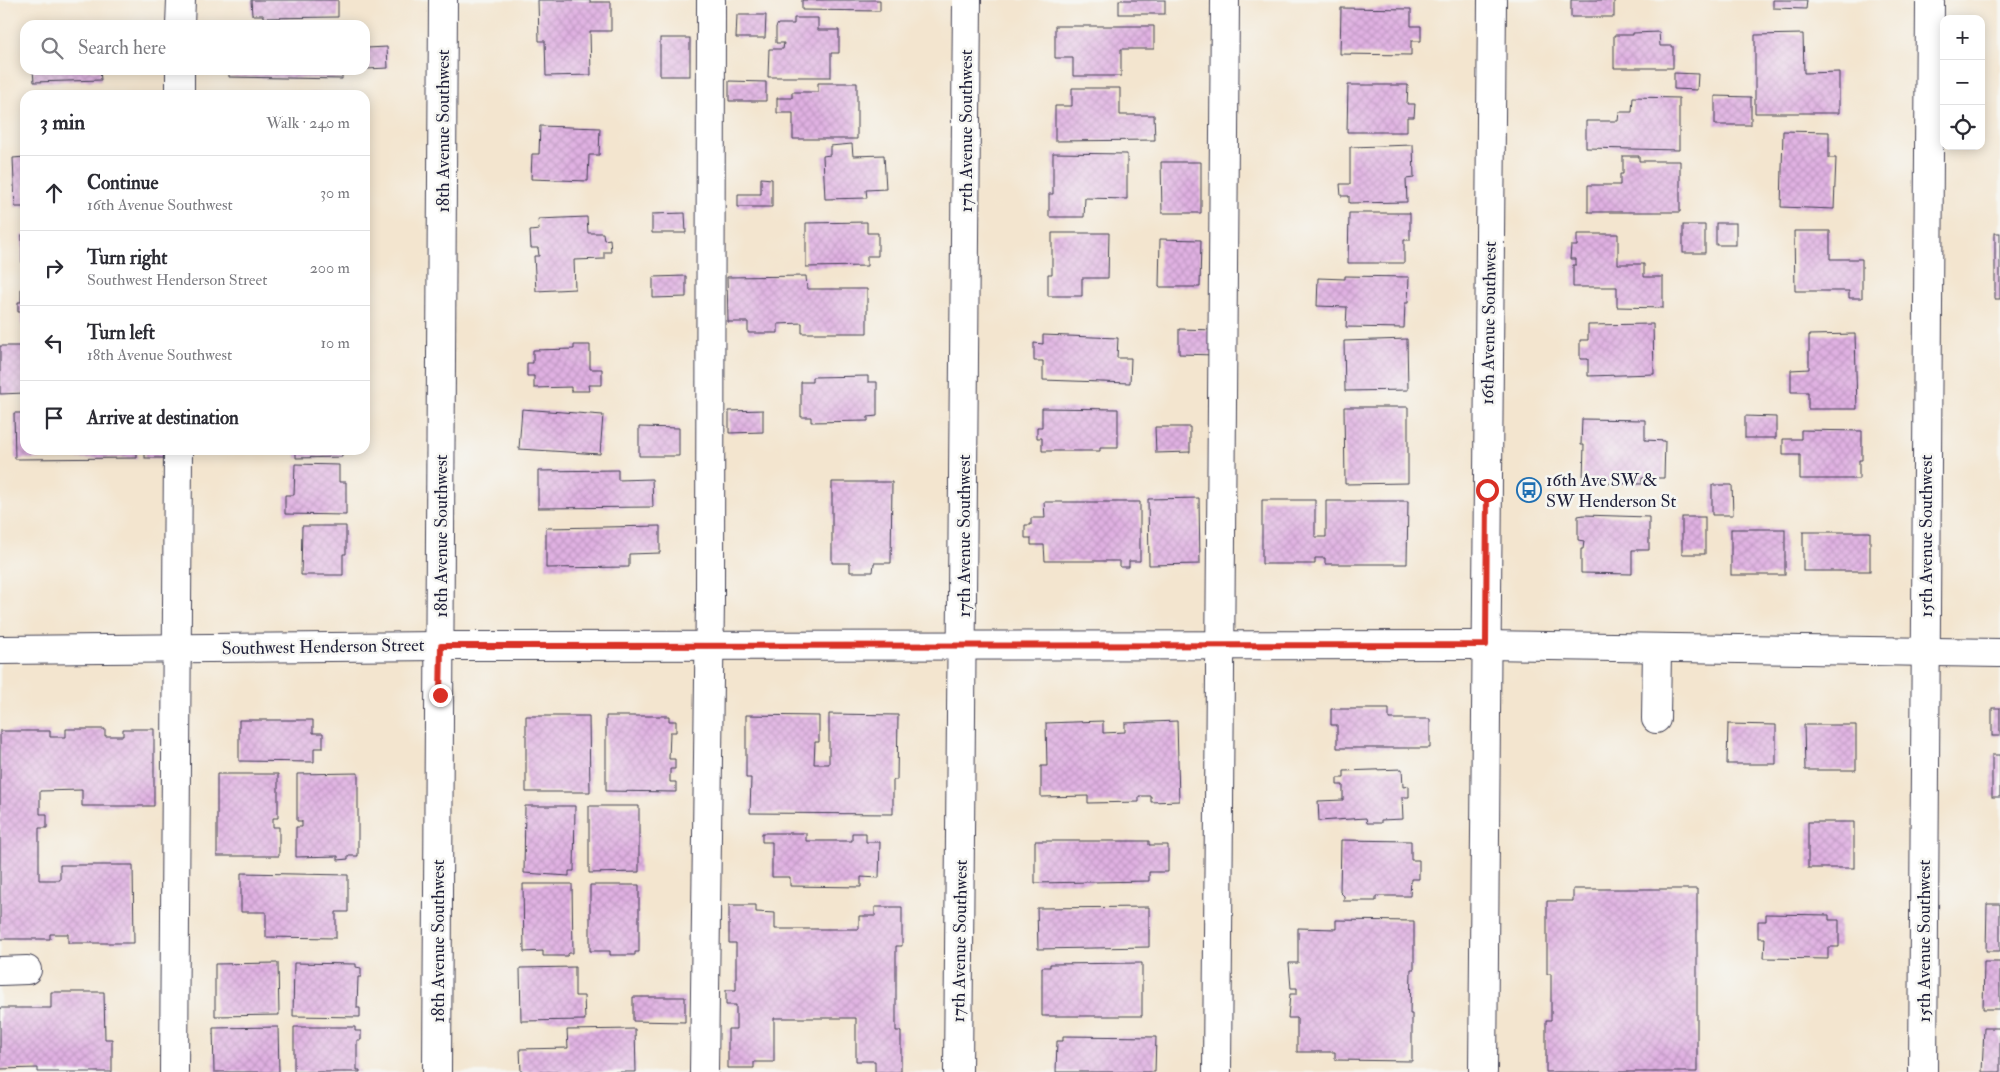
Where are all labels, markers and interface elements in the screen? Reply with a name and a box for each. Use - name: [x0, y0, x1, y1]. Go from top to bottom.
- map controls: [1940, 15, 1985, 150]
- button: +: [1940, 15, 1985, 60]
- search box: [20, 20, 370, 75]
- icon: search: [38, 34, 66, 62]
- text: Search here: [78, 36, 166, 60]
- street label: 18th Avenue Southwest: [432, 49, 455, 213]
- street label: 17th Avenue Southwest: [955, 49, 978, 213]
- button: −: [1940, 60, 1985, 105]
- button: locate: [1940, 105, 1985, 150]
- text: 3 min: [40, 109, 85, 136]
- text: Walk · 240 m: [266, 113, 350, 133]
- text: Continue: [87, 171, 158, 195]
- icon: ahead: [40, 179, 68, 207]
- text: 30 m: [320, 183, 350, 203]
- text: 16th Avenue Southwest: [87, 195, 233, 215]
- street label: 16th Avenue Southwest: [1476, 241, 1502, 405]
- text: Turn right: [87, 246, 167, 270]
- icon: right: [40, 254, 68, 282]
- text: 200 m: [310, 258, 350, 278]
- text: Southwest Henderson Street: [87, 270, 267, 290]
- text: Turn left: [87, 321, 155, 345]
- icon: left: [40, 329, 68, 357]
- text: 10 m: [320, 333, 350, 353]
- text: 18th Avenue Southwest: [87, 345, 232, 365]
- icon: arrive: [40, 404, 68, 432]
- text: Arrive at destination: [87, 406, 239, 430]
- street label: 18th Avenue Southwest: [430, 454, 453, 618]
- street label: 17th Avenue Southwest: [953, 454, 976, 618]
- street label: 15th Avenue Southwest: [1915, 454, 1938, 617]
- place label: 16th Ave SW & SW Henderson St: [1546, 469, 1676, 513]
- bus stop icon: 16th Ave SW & SW Henderson St: [1516, 477, 1542, 503]
- route start: [1476, 479, 1499, 502]
- street label: Southwest Henderson Street: [221, 634, 425, 660]
- route end: [429, 684, 452, 707]
- street label: 18th Avenue Southwest: [427, 859, 450, 1023]
- street label: 17th Avenue Southwest: [947, 859, 973, 1023]
- street label: 15th Avenue Southwest: [1913, 859, 1936, 1022]

